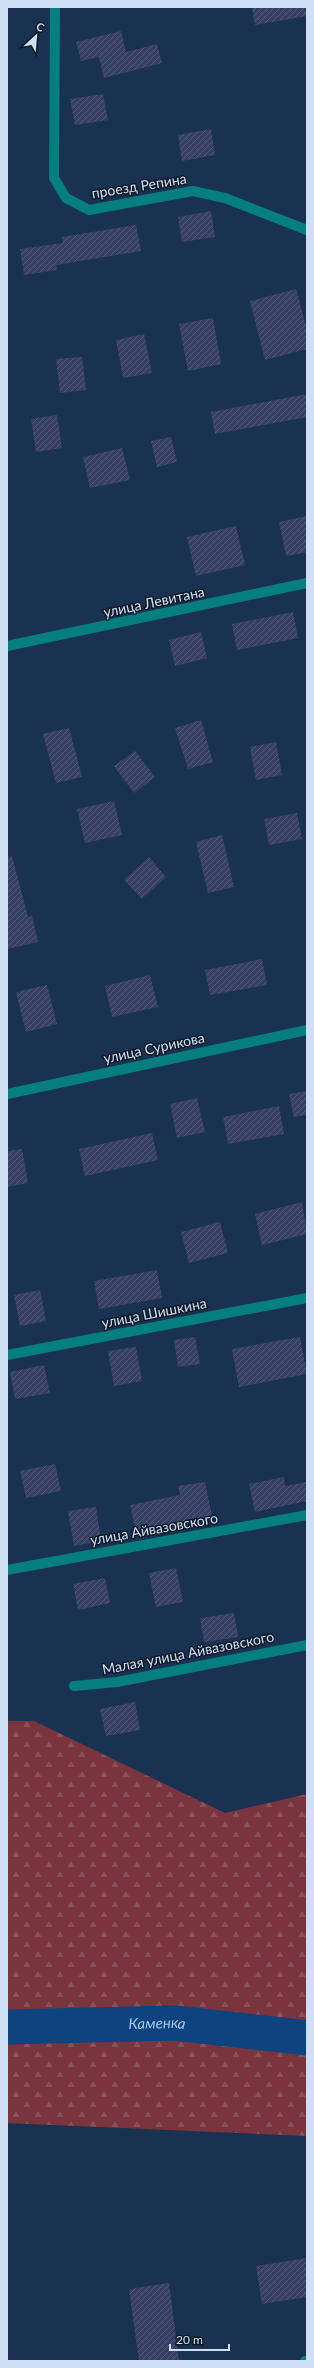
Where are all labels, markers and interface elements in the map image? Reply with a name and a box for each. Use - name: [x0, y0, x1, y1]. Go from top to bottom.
- north arrow: [16, 16, 56, 56]
- text: С: [34, 19, 47, 34]
- street label: проезд Репина: [90, 170, 188, 201]
- street label: улица Левитана: [102, 582, 206, 621]
- street label: улица Сурикова: [102, 1028, 206, 1067]
- street label: улица Шишкина: [100, 1294, 208, 1331]
- street label: улица Айвазовского: [89, 1509, 219, 1548]
- street label: Малая улица Айвазовского: [101, 1627, 275, 1678]
- water label: Каменка: [128, 2013, 187, 2032]
- scale bar: [170, 2326, 229, 2352]
- text: 20 m: [176, 2332, 203, 2347]

